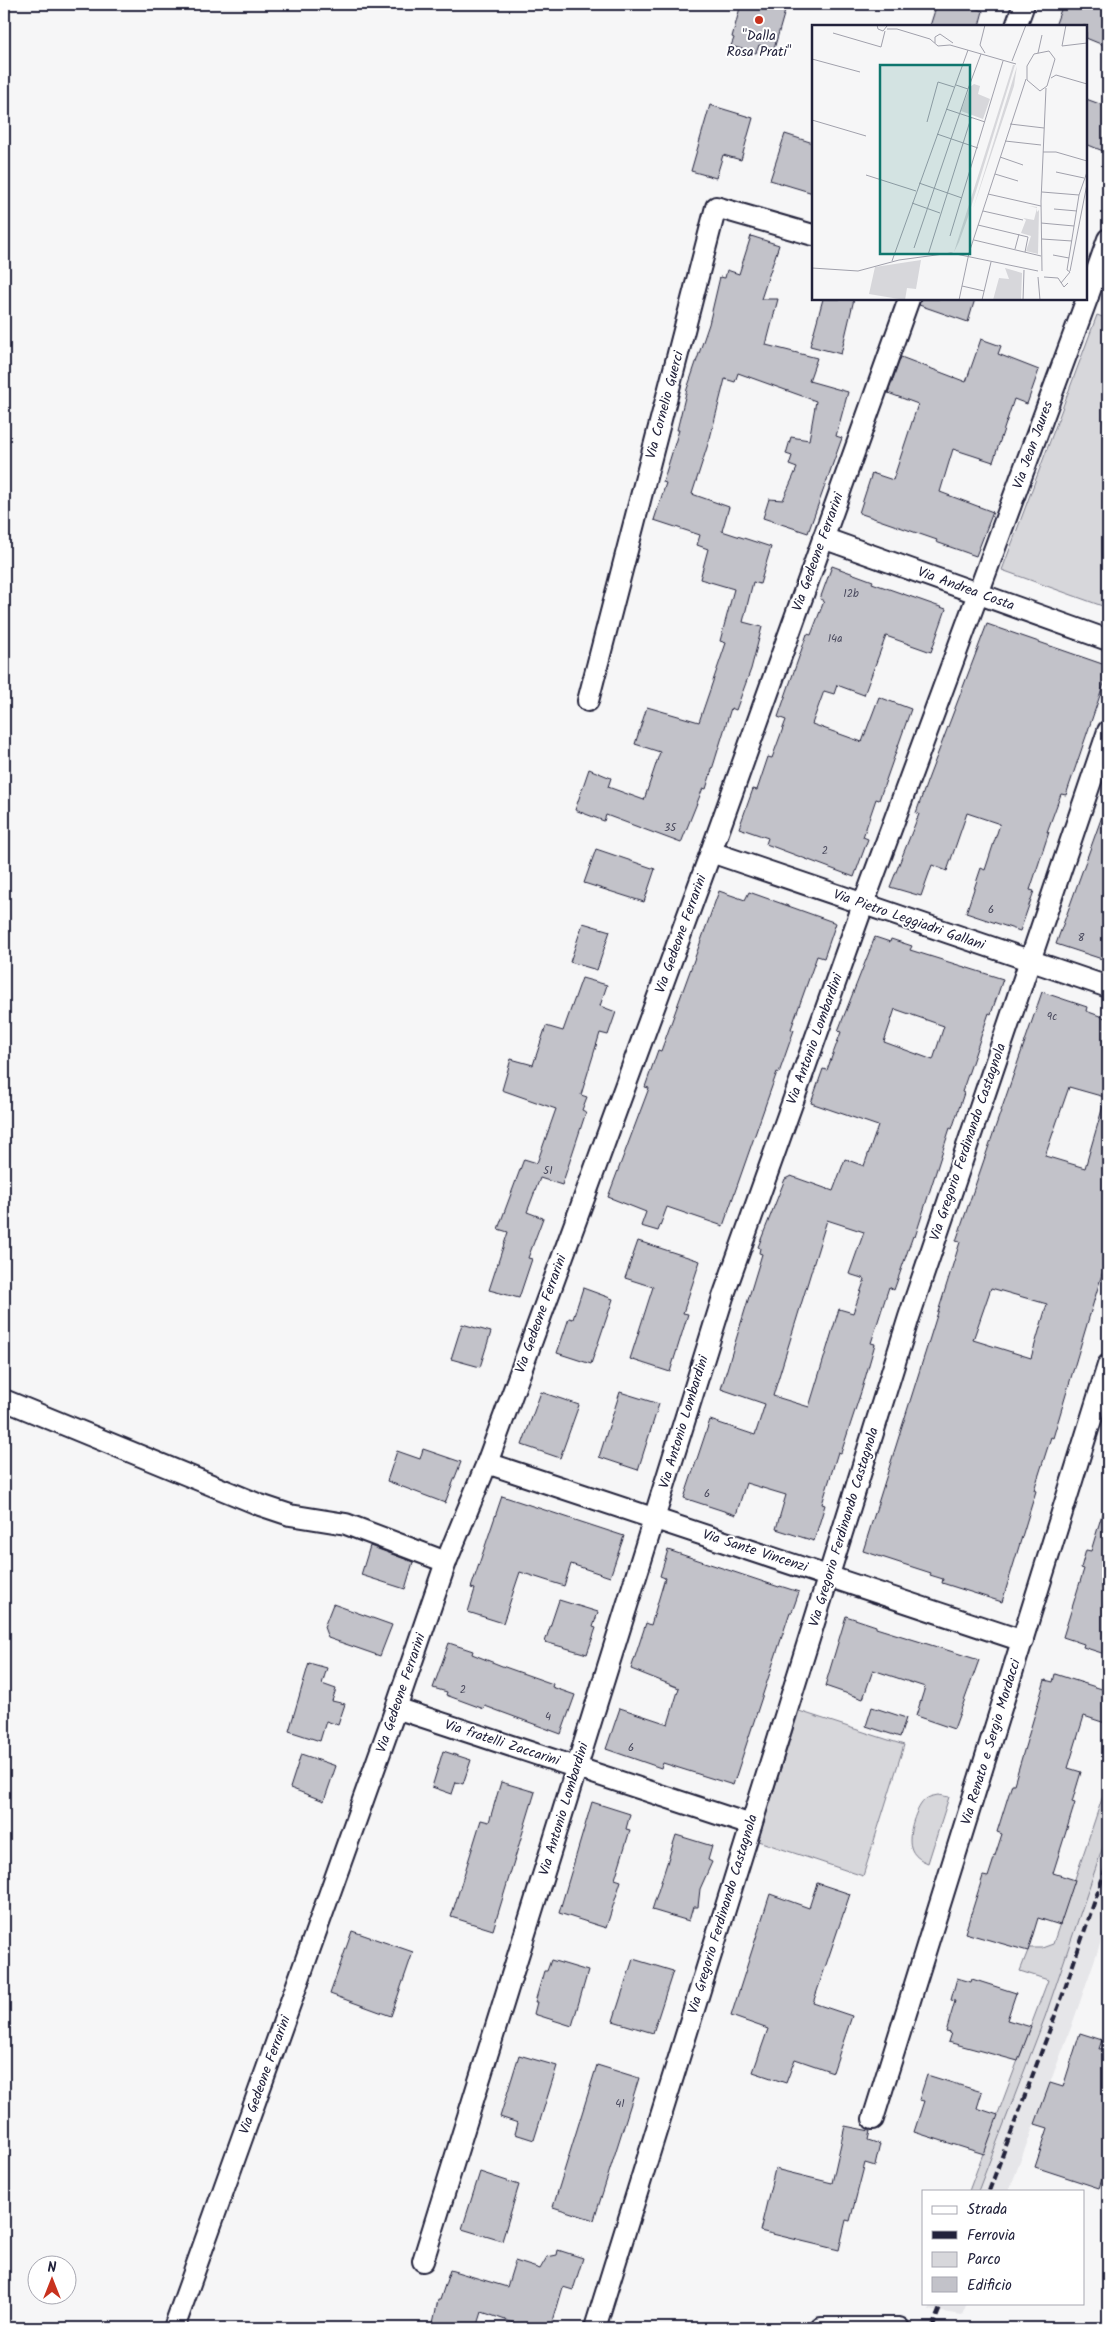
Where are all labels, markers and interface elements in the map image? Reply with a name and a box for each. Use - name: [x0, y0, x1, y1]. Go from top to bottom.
- marker: "Dalla Rosa Prati": [753, 14, 765, 26]
- place label: "Dalla Rosa Prati": [727, 25, 792, 63]
- inset map: [812, 25, 1087, 300]
- street label: Via Cornelio Guerci: [640, 348, 690, 461]
- street label: Via Jean Jaures: [1007, 398, 1059, 492]
- street label: Via Gedeone Ferrarini: [786, 489, 850, 615]
- street label: Via Andrea Costa: [914, 561, 1018, 617]
- house number: 12b: [843, 585, 859, 603]
- house number: 14a: [828, 630, 842, 648]
- house number: 35: [664, 819, 677, 837]
- house number: 2: [822, 842, 828, 860]
- street label: Via Gedeone Ferrarini: [649, 871, 713, 997]
- street label: Via Pietro Leggiadri Gallani: [830, 884, 988, 957]
- house number: 6: [988, 901, 994, 919]
- house number: 8: [1078, 929, 1085, 947]
- street label: Via Antonio Lombardini: [781, 970, 849, 1108]
- house number: 9c: [1047, 1008, 1057, 1026]
- street label: Via Gregorio Ferdinando Castagnola: [924, 1040, 1012, 1244]
- house number: 51: [543, 1162, 553, 1180]
- street label: Via Gedeone Ferrarini: [509, 1251, 573, 1377]
- street label: Via Antonio Lombardini: [653, 1352, 715, 1491]
- street label: Via Gregorio Ferdinando Castagnola: [803, 1424, 885, 1630]
- house number: 6: [704, 1485, 710, 1503]
- street label: Via Sante Vincenzi: [700, 1524, 811, 1579]
- street label: Via Gedeone Ferrarini: [370, 1630, 432, 1756]
- street label: Via Renato e Sergio Mordacci: [955, 1656, 1027, 1828]
- house number: 2: [460, 1681, 466, 1699]
- house number: 4: [545, 1708, 551, 1726]
- street label: Via fratelli Zaccarini: [442, 1714, 563, 1772]
- street label: Via Antonio Lombardini: [533, 1739, 595, 1878]
- house number: 6: [628, 1739, 634, 1757]
- street label: Via Gregorio Ferdinando Castagnola: [682, 1811, 764, 2017]
- street label: Via Gedeone Ferrarini: [233, 2012, 297, 2138]
- house number: 41: [615, 2095, 625, 2113]
- legend: [922, 2190, 1084, 2304]
- text: Strada: [967, 2198, 1007, 2222]
- text: Ferrovia: [967, 2224, 1015, 2248]
- text: Parco: [967, 2248, 1001, 2272]
- north arrow: [28, 2254, 78, 2304]
- text: N: [48, 2257, 57, 2279]
- text: Edificio: [967, 2274, 1012, 2298]

